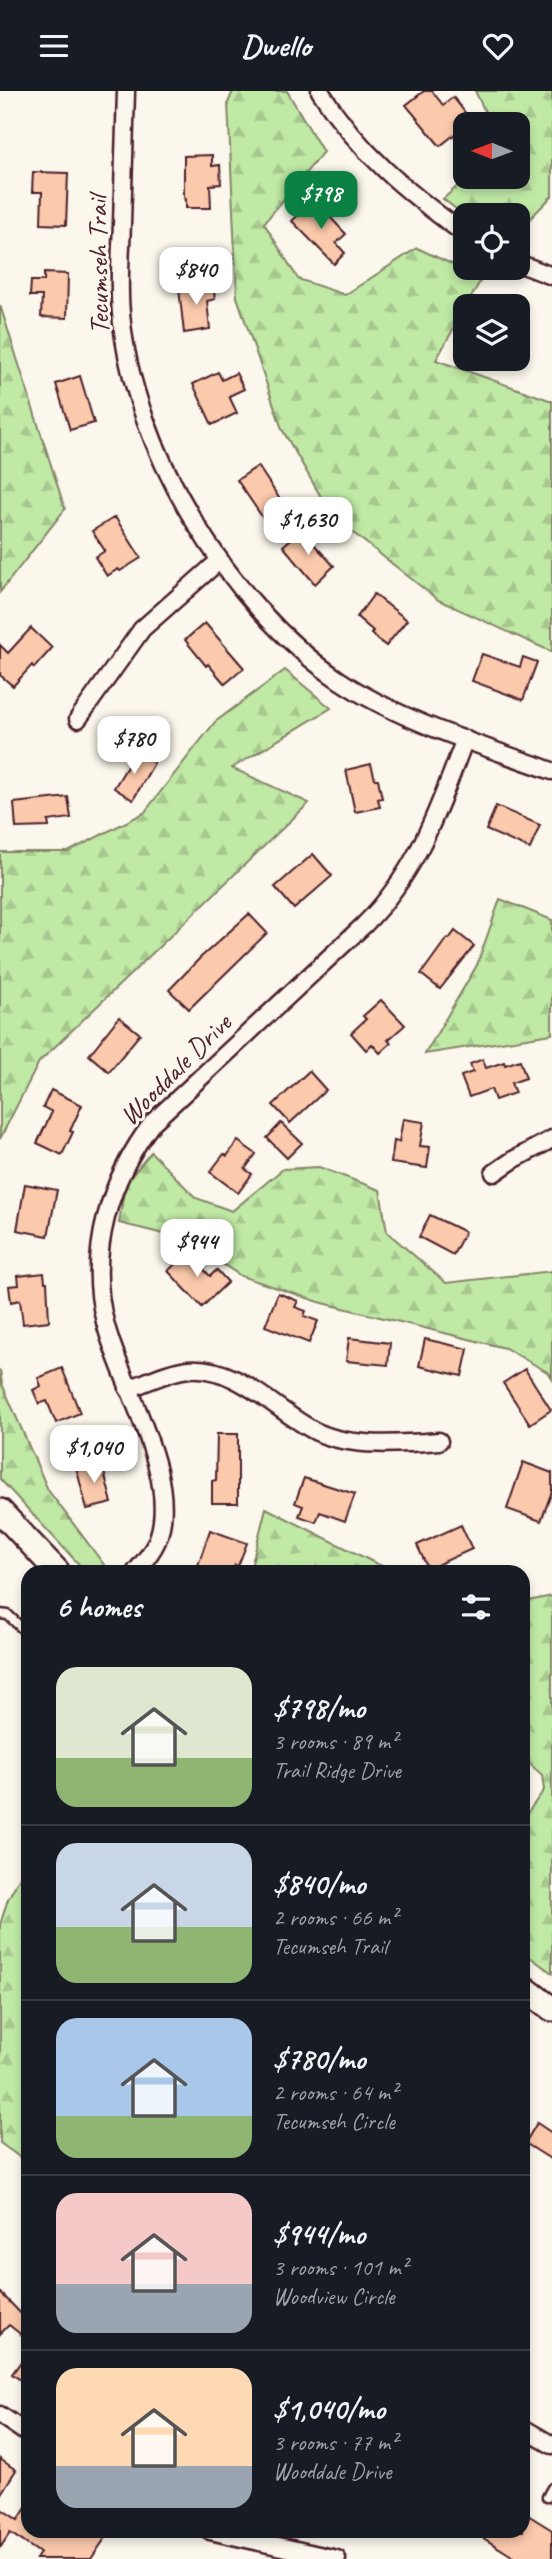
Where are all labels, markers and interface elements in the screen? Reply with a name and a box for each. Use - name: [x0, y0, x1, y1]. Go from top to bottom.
- text: Dwello: [241, 25, 311, 66]
- icon: menu: [35, 27, 73, 65]
- icon: heart: [479, 27, 517, 65]
- north arrow: [453, 112, 530, 189]
- map controls: [453, 112, 530, 371]
- pin: $798: [280, 171, 362, 231]
- text: $798: [300, 179, 342, 208]
- street label: Tecumseh Trail: [79, 190, 117, 335]
- button: locate: [453, 203, 530, 280]
- pin: $840: [155, 247, 237, 307]
- text: $840: [175, 255, 217, 284]
- button: layers: [453, 294, 530, 371]
- pin: $1,630: [251, 497, 365, 557]
- text: $1,630: [280, 505, 336, 534]
- pin: $780: [93, 717, 175, 776]
- text: $780: [113, 724, 155, 753]
- street label: Wooddale Drive: [112, 1004, 240, 1132]
- pin: $944: [156, 1219, 238, 1279]
- text: $944: [176, 1227, 218, 1256]
- pin: $1,040: [37, 1425, 151, 1485]
- text: $1,040: [66, 1433, 122, 1462]
- text: 6 homes: [56, 1588, 141, 1626]
- icon: filters: [457, 1588, 495, 1626]
- text: $798/mo: [273, 1689, 365, 1727]
- icon: home: [112, 1695, 196, 1779]
- text: 3 rooms · 89 m²: [273, 1727, 397, 1756]
- text: Trail Ridge Drive: [273, 1756, 401, 1785]
- text: $840/mo: [273, 1865, 365, 1903]
- icon: home: [112, 1871, 196, 1955]
- text: 2 rooms · 66 m²: [273, 1903, 397, 1932]
- text: Tecumseh Trail: [273, 1932, 387, 1961]
- text: $780/mo: [273, 2040, 365, 2078]
- icon: home: [112, 2046, 196, 2130]
- text: 2 rooms · 64 m²: [273, 2078, 397, 2107]
- text: Tecumseh Circle: [273, 2107, 395, 2136]
- text: $944/mo: [273, 2215, 365, 2253]
- icon: home: [112, 2221, 196, 2305]
- text: 3 rooms · 101 m²: [273, 2253, 408, 2282]
- text: Woodview Circle: [273, 2282, 395, 2311]
- text: $1,040/mo: [273, 2390, 385, 2428]
- icon: home: [112, 2396, 196, 2480]
- text: 3 rooms · 77 m²: [273, 2428, 397, 2457]
- text: Wooddale Drive: [273, 2457, 391, 2486]

